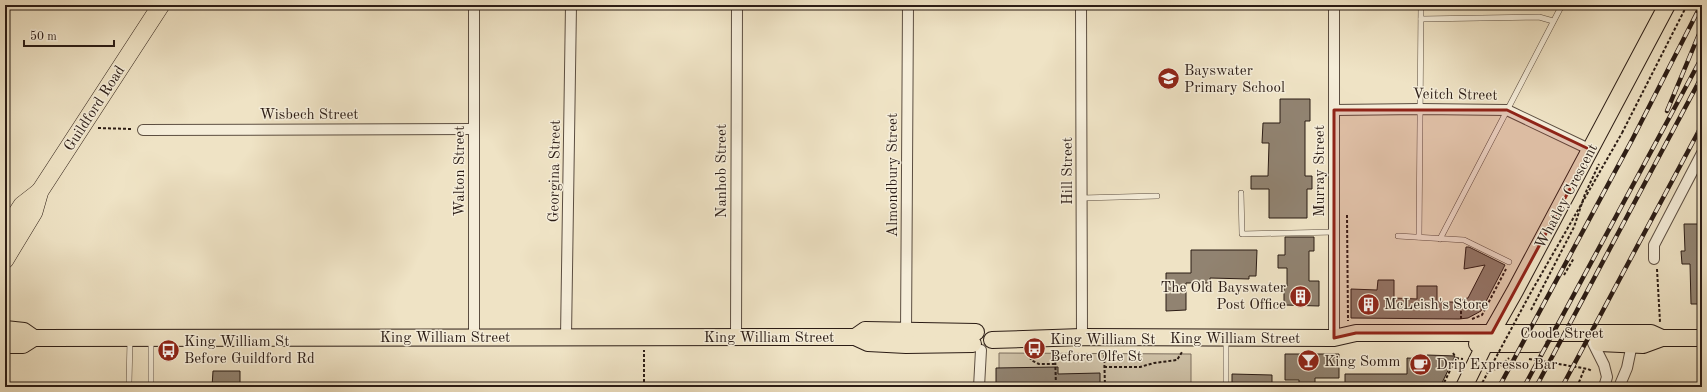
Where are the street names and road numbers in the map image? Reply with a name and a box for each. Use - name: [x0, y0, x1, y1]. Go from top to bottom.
- street label: Guildford Road: [62, 63, 129, 154]
- street label: Veitch Street: [1412, 87, 1498, 104]
- street label: Wisbech Street: [259, 108, 359, 123]
- street label: Almondbury Street: [886, 113, 901, 237]
- street label: Georgina Street: [547, 119, 564, 223]
- street label: Nanhob Street: [715, 124, 730, 218]
- street label: Walton Street: [453, 125, 468, 217]
- street label: Murray Street: [1313, 125, 1328, 217]
- street label: Hill Street: [1061, 137, 1076, 205]
- street label: Whatley Crescent: [1533, 142, 1601, 252]
- street label: Coode Street: [1520, 327, 1604, 342]
- street label: King William Street: [380, 331, 510, 346]
- street label: King William Street: [704, 331, 834, 346]
- street label: King William Street: [1170, 332, 1300, 347]

